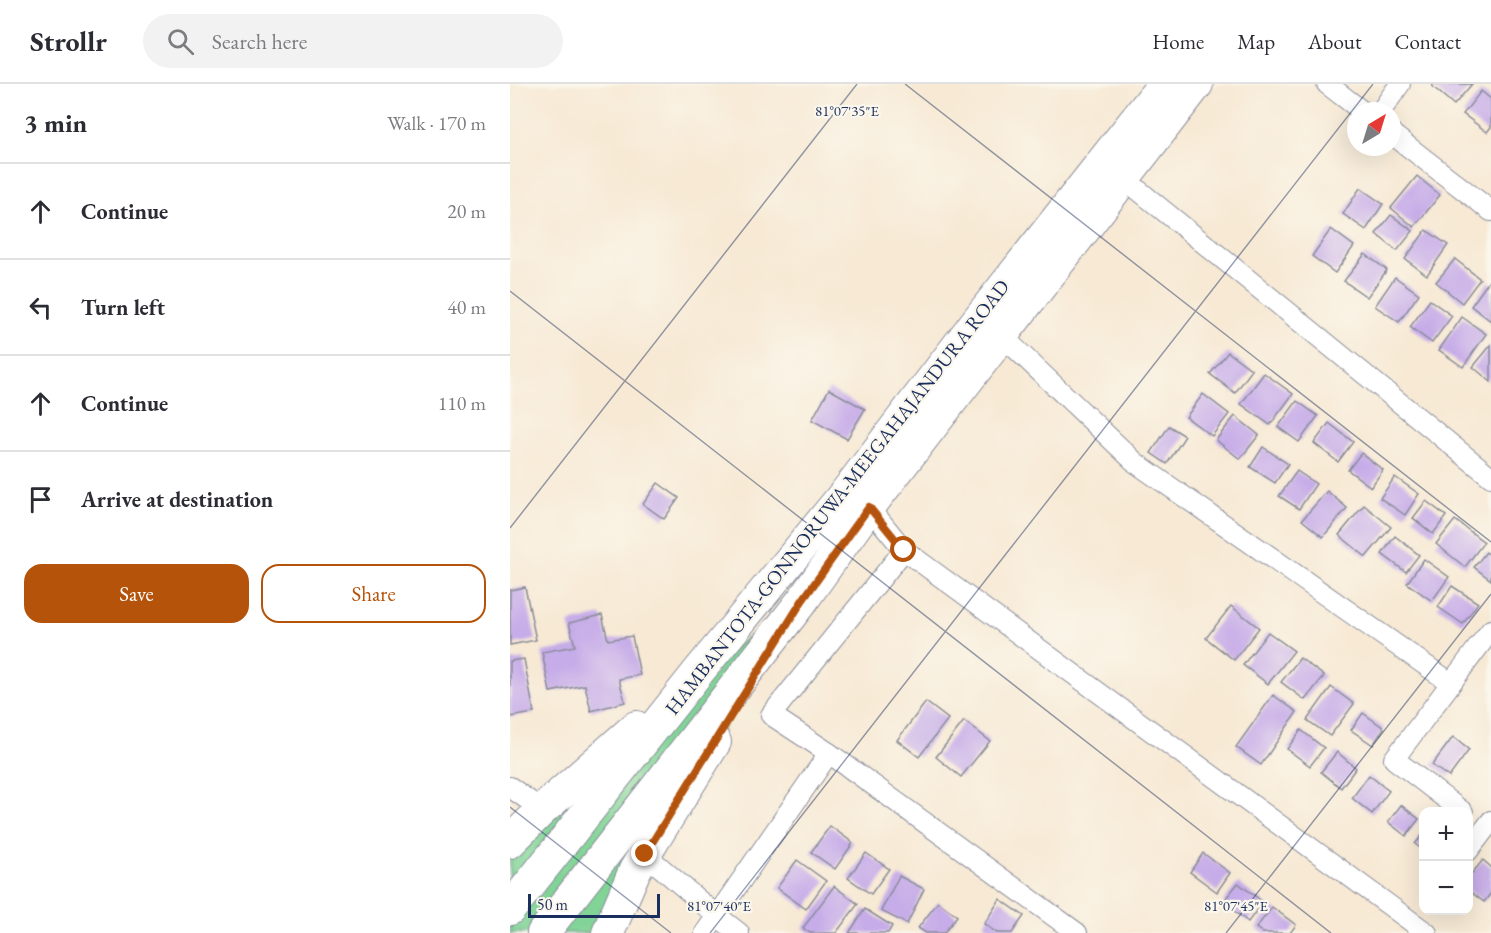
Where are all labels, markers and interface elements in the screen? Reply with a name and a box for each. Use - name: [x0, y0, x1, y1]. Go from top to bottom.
- search box: [143, 14, 563, 68]
- text: Strollr: [30, 23, 107, 59]
- icon: search: [164, 25, 197, 58]
- text: Search here: [212, 27, 307, 56]
- text: Home: [1152, 28, 1204, 55]
- text: Map: [1237, 28, 1275, 55]
- text: About: [1308, 28, 1361, 55]
- text: Contact: [1394, 28, 1461, 55]
- text: 81°07'35"E: [815, 101, 880, 120]
- north arrow: [1347, 102, 1401, 156]
- text: 3 min: [24, 106, 87, 140]
- text: Walk · 170 m: [387, 110, 486, 136]
- icon: ahead: [24, 195, 57, 228]
- text: Continue: [81, 197, 168, 226]
- text: 20 m: [447, 198, 486, 224]
- street label: HAMBANTOTA-GONNORUWA-MEEGAHAJANDURA ROAD: [659, 274, 1015, 720]
- icon: left: [24, 291, 57, 324]
- text: Turn left: [81, 293, 165, 322]
- text: 40 m: [447, 294, 486, 320]
- icon: ahead: [24, 387, 57, 420]
- text: Continue: [81, 389, 168, 418]
- text: 110 m: [438, 390, 486, 416]
- icon: arrive: [24, 483, 57, 516]
- text: Arrive at destination: [81, 485, 273, 514]
- route start: [890, 536, 916, 562]
- button: Save: [24, 564, 249, 623]
- button: Share: [261, 564, 486, 623]
- map controls: [1419, 807, 1473, 915]
- button: +: [1419, 807, 1473, 861]
- route end: [631, 840, 657, 866]
- button: −: [1419, 861, 1473, 915]
- scale bar: [528, 891, 660, 918]
- text: 50 m: [537, 894, 568, 915]
- text: 81°07'40"E: [687, 896, 752, 915]
- text: 81°07'45"E: [1204, 896, 1269, 915]

